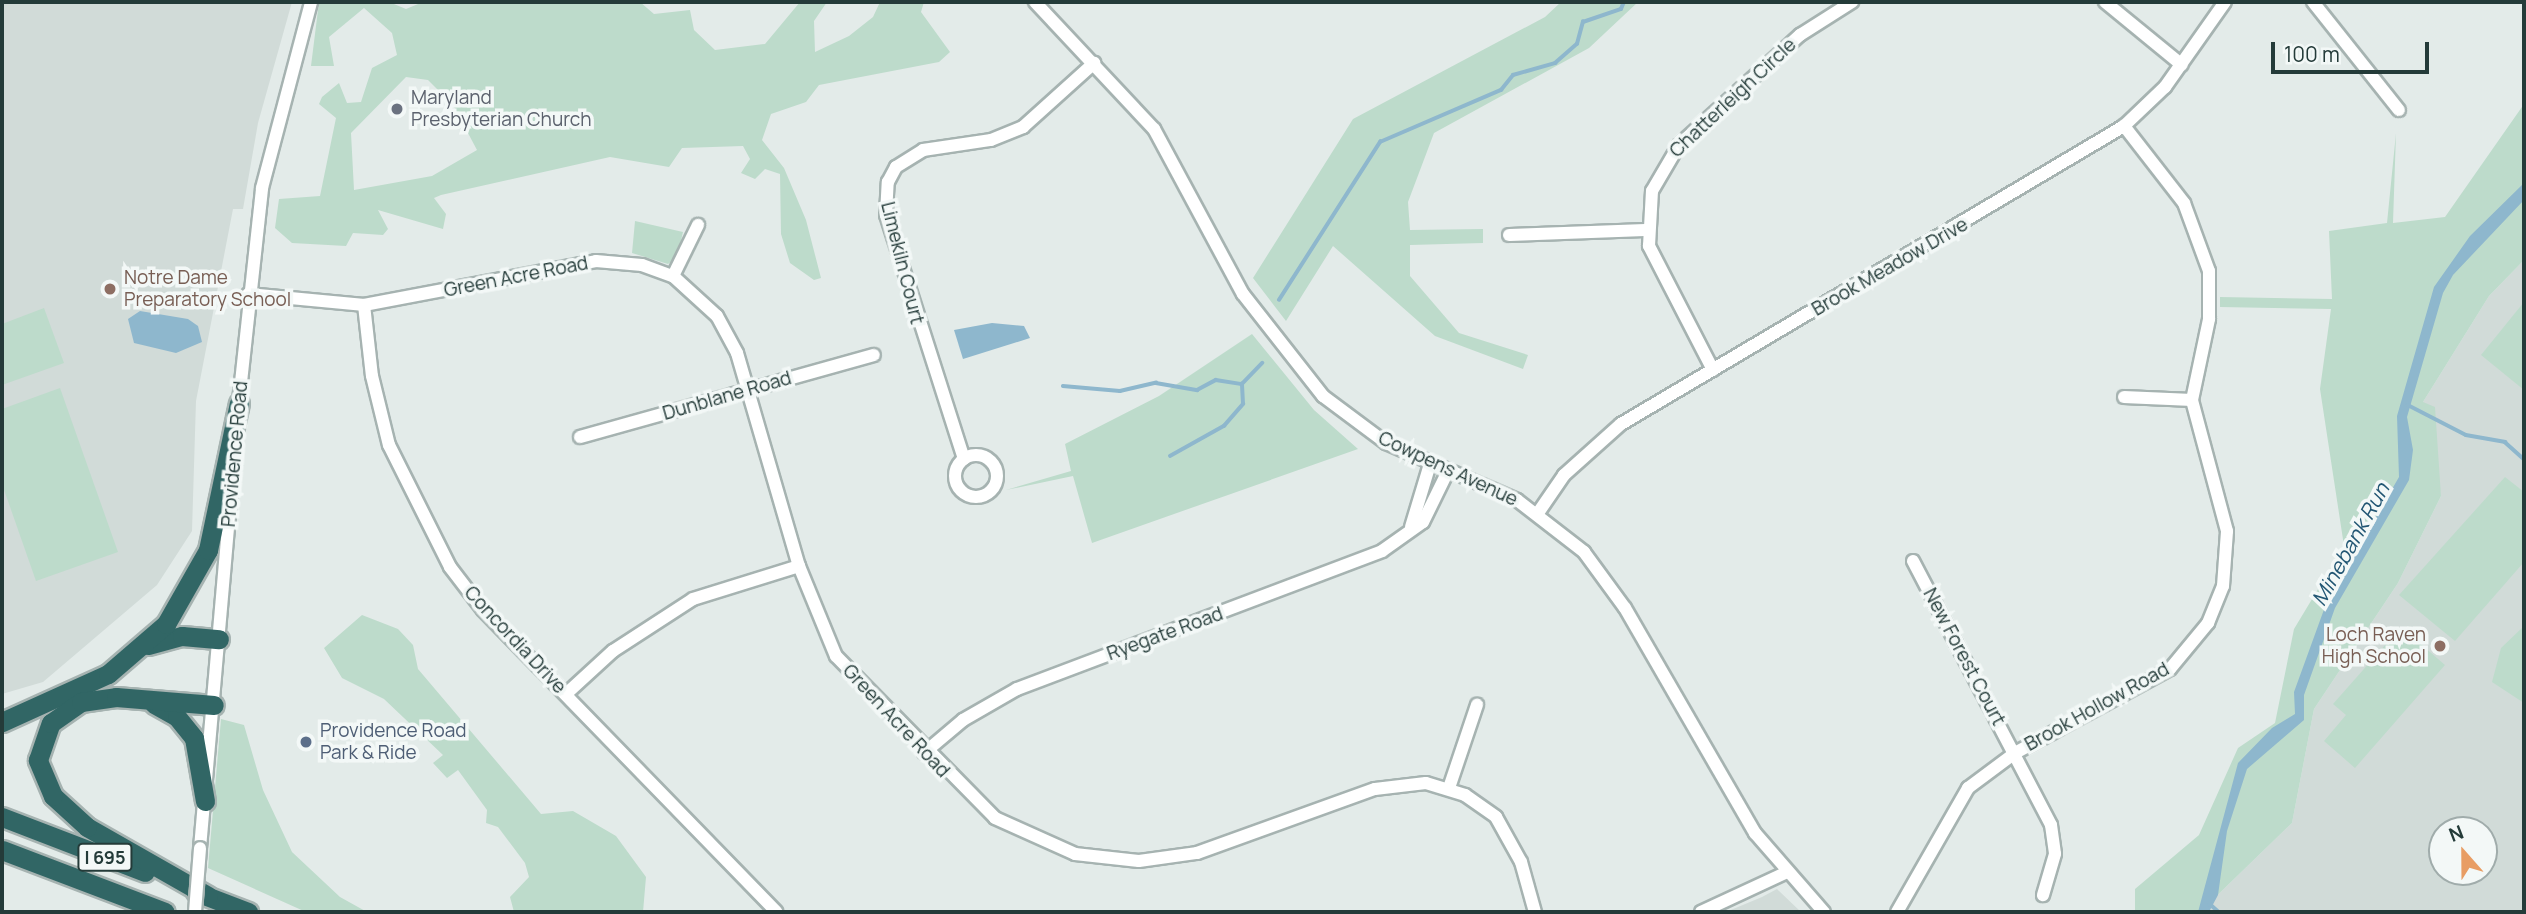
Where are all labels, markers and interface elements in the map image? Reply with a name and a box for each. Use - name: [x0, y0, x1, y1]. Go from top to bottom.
- scale bar: [2274, 28, 2432, 72]
- street label: Chatterleigh Circle: [1665, 34, 1801, 162]
- text: 100 m: [2284, 40, 2340, 68]
- place label: Maryland Presbyterian Church: [411, 87, 592, 131]
- marker: Maryland Presbyterian Church: [389, 101, 405, 117]
- street label: Limekiln Court: [876, 199, 928, 327]
- street label: Brook Meadow Drive: [1808, 213, 1972, 321]
- street label: Green Acre Road: [442, 252, 590, 302]
- place label: Notre Dame Preparatory School: [124, 267, 291, 311]
- marker: Notre Dame Preparatory School: [102, 281, 118, 297]
- street label: Dunblane Road: [660, 367, 794, 425]
- street label: Providence Road: [217, 380, 253, 528]
- street label: Cowpens Avenue: [1375, 427, 1521, 511]
- water label: Minebank Run: [2306, 478, 2394, 610]
- street label: Concordia Drive: [459, 582, 571, 698]
- street label: New Forest Court: [1918, 584, 2010, 730]
- street label: Ryegate Road: [1104, 602, 1226, 666]
- place label: Loch Raven High School: [2322, 624, 2426, 668]
- marker: Loch Raven High School: [2432, 638, 2448, 654]
- street label: Brook Hollow Road: [2021, 658, 2173, 756]
- street label: Green Acre Road: [838, 660, 954, 782]
- place label: Providence Road Park & Ride: [320, 720, 467, 764]
- marker: Providence Road Park & Ride: [298, 734, 314, 750]
- north arrow: [2428, 816, 2498, 886]
- text: N: [2445, 819, 2467, 848]
- road number: I 695: [77, 842, 133, 872]

